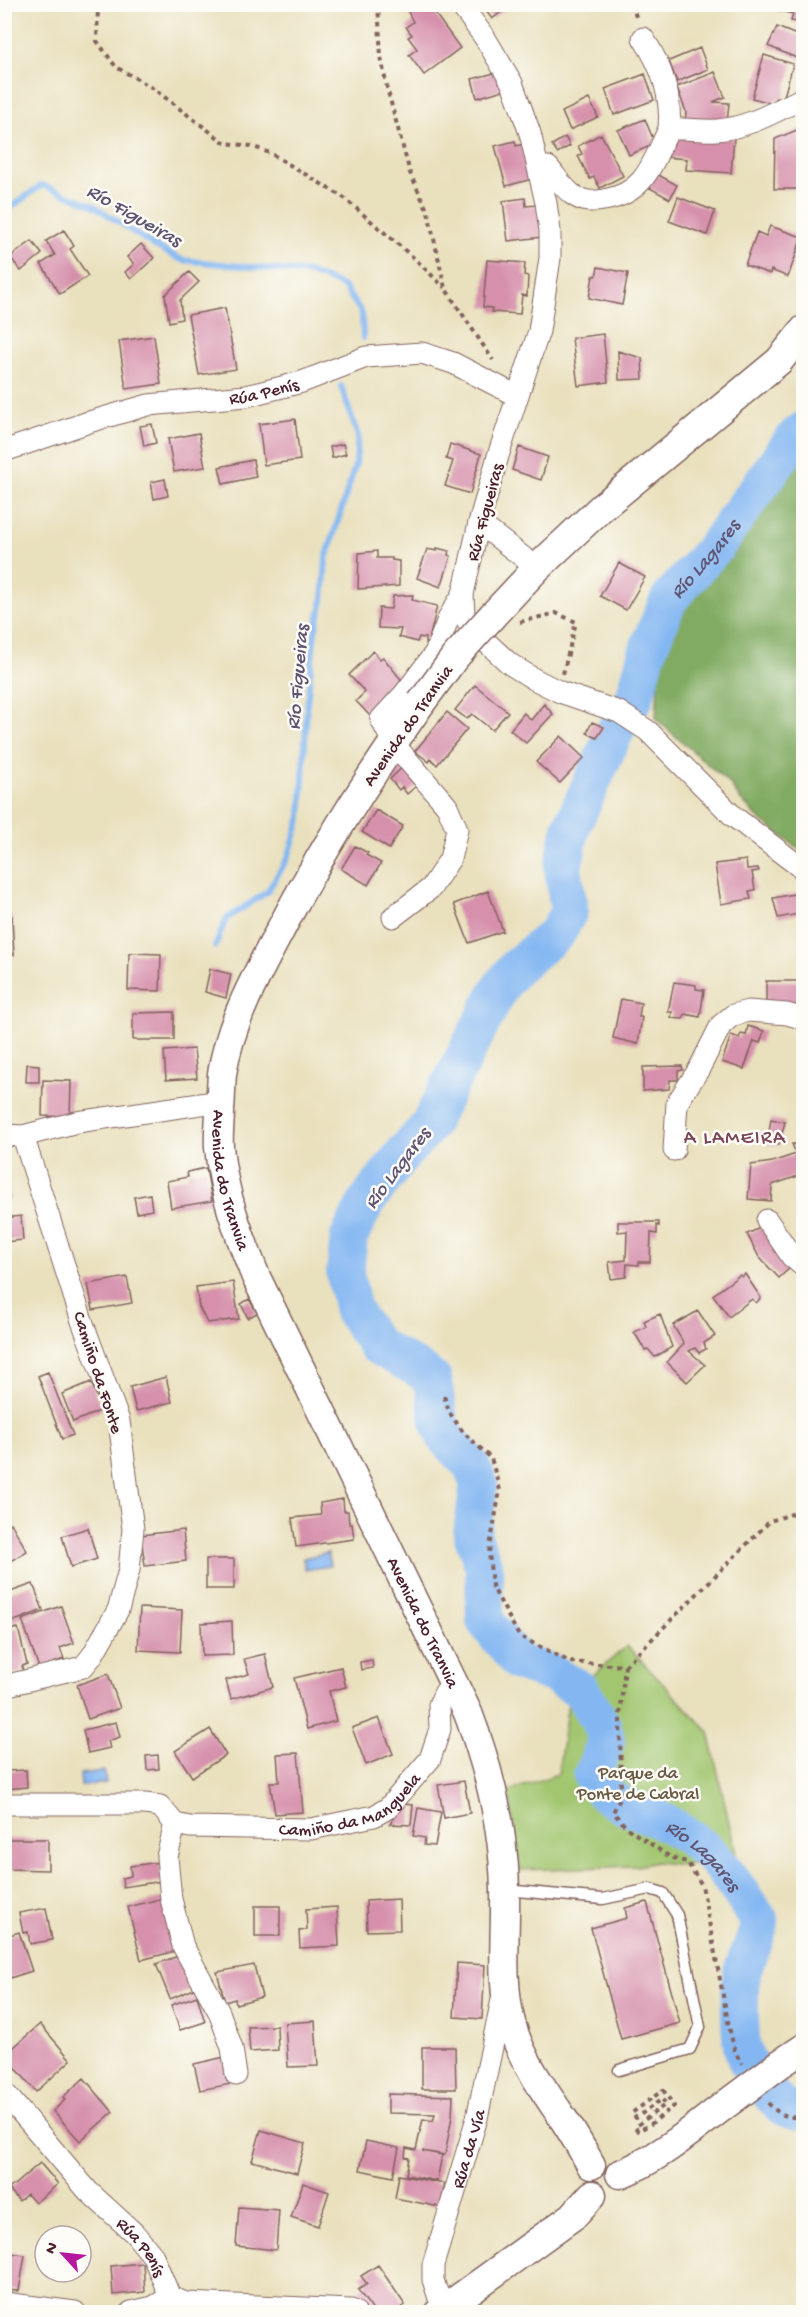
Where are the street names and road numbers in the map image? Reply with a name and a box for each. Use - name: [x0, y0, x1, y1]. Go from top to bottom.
- street label: Rúa Penís: [228, 375, 302, 410]
- street label: Rúa Figueiras: [463, 460, 510, 564]
- street label: Avenida do Tranvia: [359, 661, 459, 791]
- street label: Avenida do Tranvia: [206, 1109, 253, 1255]
- street label: Camiño da Fonte: [67, 1309, 126, 1437]
- street label: Avenida do Tranvia: [381, 1554, 463, 1693]
- street label: Camiño da Manguela: [279, 1769, 427, 1842]
- street label: Rúa da Vía: [449, 2107, 492, 2191]
- street label: Rúa Penís: [111, 2214, 169, 2282]

